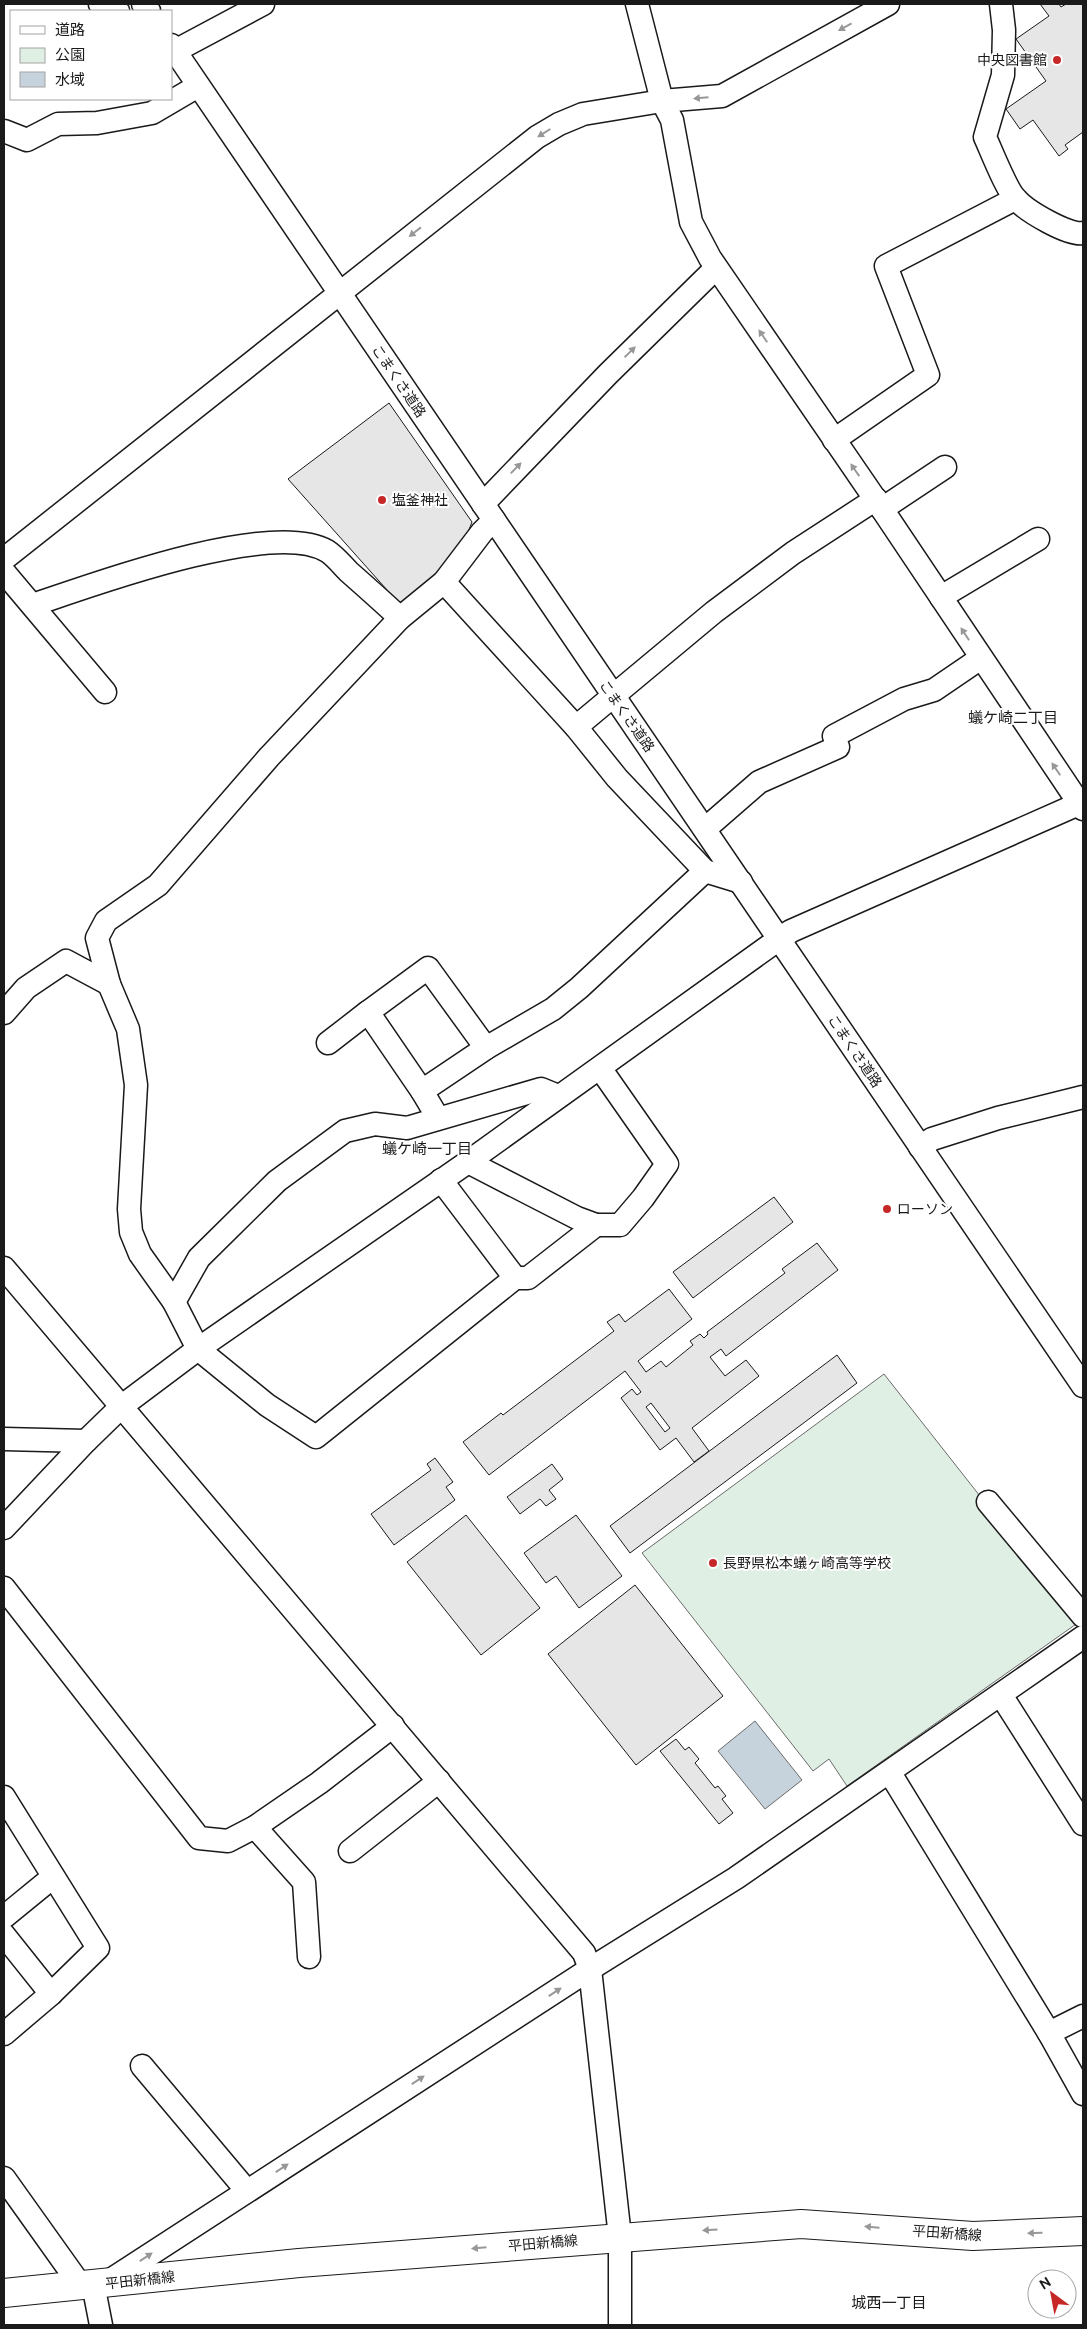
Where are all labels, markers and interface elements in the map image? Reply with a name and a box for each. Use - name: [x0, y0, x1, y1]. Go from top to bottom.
- legend: [10, 10, 172, 100]
- text: 道路: [55, 21, 85, 38]
- one-way arrow: [838, 23, 853, 31]
- text: 公園: [55, 46, 85, 63]
- place label: 中央図書館: [977, 52, 1047, 68]
- marker: 中央図書館: [1051, 54, 1063, 66]
- text: 水域: [55, 71, 85, 88]
- one-way arrow: [693, 94, 709, 102]
- one-way arrow: [537, 128, 551, 137]
- one-way arrow: [409, 227, 422, 237]
- one-way arrow: [758, 329, 768, 343]
- street label: こまくさ道路: [369, 342, 429, 420]
- one-way arrow: [624, 347, 636, 359]
- one-way arrow: [510, 463, 522, 475]
- one-way arrow: [850, 463, 860, 477]
- place label: 塩釜神社: [392, 492, 448, 508]
- marker: 塩釜神社: [376, 494, 388, 506]
- one-way arrow: [961, 627, 970, 641]
- street label: こまくさ道路: [596, 677, 658, 755]
- district label: 蟻ケ崎二丁目: [968, 709, 1058, 726]
- one-way arrow: [1051, 762, 1061, 776]
- street label: こまくさ道路: [825, 1012, 885, 1090]
- district label: 蟻ケ崎一丁目: [382, 1140, 472, 1157]
- place label: ローソン: [897, 1201, 953, 1217]
- marker: ローソン: [881, 1203, 893, 1215]
- place label: 長野県松本蟻ヶ崎高等学校: [723, 1555, 891, 1571]
- marker: 長野県松本蟻ヶ崎高等学校: [707, 1557, 719, 1569]
- one-way arrow: [548, 1987, 561, 1996]
- one-way arrow: [411, 2075, 425, 2085]
- one-way arrow: [275, 2163, 288, 2173]
- one-way arrow: [864, 2223, 880, 2231]
- street label: 平田新橋線: [912, 2223, 982, 2243]
- one-way arrow: [702, 2227, 718, 2235]
- one-way arrow: [1026, 2230, 1042, 2238]
- street label: 平田新橋線: [507, 2232, 579, 2254]
- one-way arrow: [470, 2245, 486, 2253]
- one-way arrow: [139, 2252, 152, 2262]
- street label: 平田新橋線: [104, 2268, 176, 2292]
- north arrow: [1027, 2269, 1077, 2319]
- text: N: [1036, 2273, 1054, 2293]
- district label: 城西一丁目: [851, 2294, 927, 2311]

